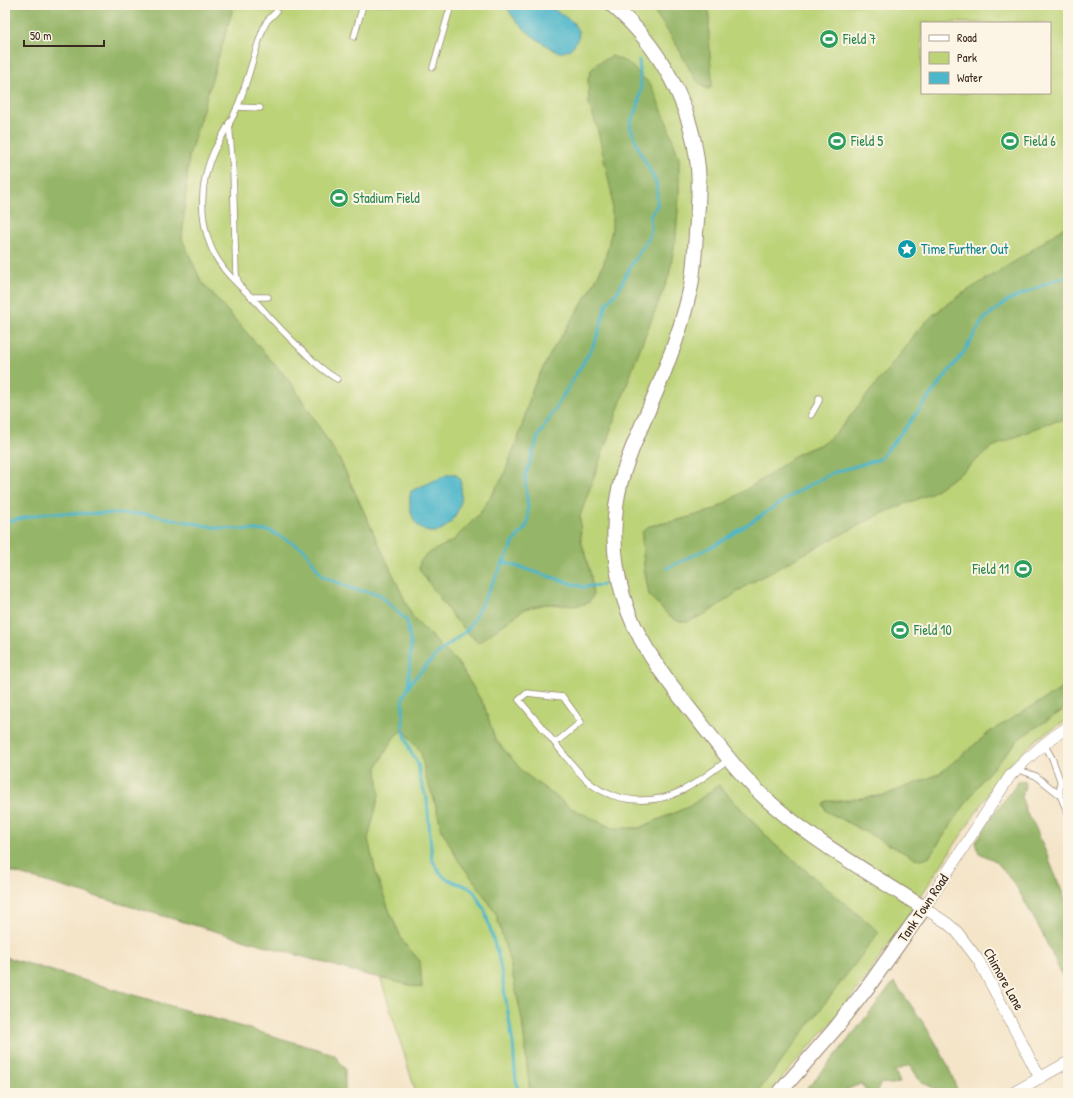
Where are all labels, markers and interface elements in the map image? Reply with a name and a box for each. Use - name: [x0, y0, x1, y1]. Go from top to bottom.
- scale bar: [24, 22, 104, 48]
- legend: [921, 22, 1051, 94]
- text: 50 m: [30, 27, 51, 44]
- sports icon: Field 7: [818, 28, 840, 50]
- place label: Field 7: [842, 29, 876, 48]
- text: Road: [957, 29, 977, 46]
- text: Park: [957, 49, 977, 66]
- text: Water: [957, 69, 983, 86]
- sports icon: Field 5: [826, 130, 848, 152]
- sports icon: Field 6: [999, 130, 1021, 152]
- place label: Field 5: [850, 131, 883, 150]
- place label: Field 6: [1023, 131, 1056, 150]
- sports icon: Stadium Field: [328, 187, 350, 209]
- place label: Stadium Field: [353, 188, 420, 207]
- place icon: Time Further Out: [896, 238, 918, 260]
- place label: Time Further Out: [921, 239, 1009, 258]
- sports icon: Field 11: [1012, 558, 1034, 580]
- place label: Field 11: [971, 559, 1009, 578]
- sports icon: Field 10: [889, 619, 911, 641]
- place label: Field 10: [913, 620, 952, 639]
- street label: Tank Town Road: [893, 869, 953, 946]
- street label: Chimore Lane: [979, 944, 1030, 1014]

